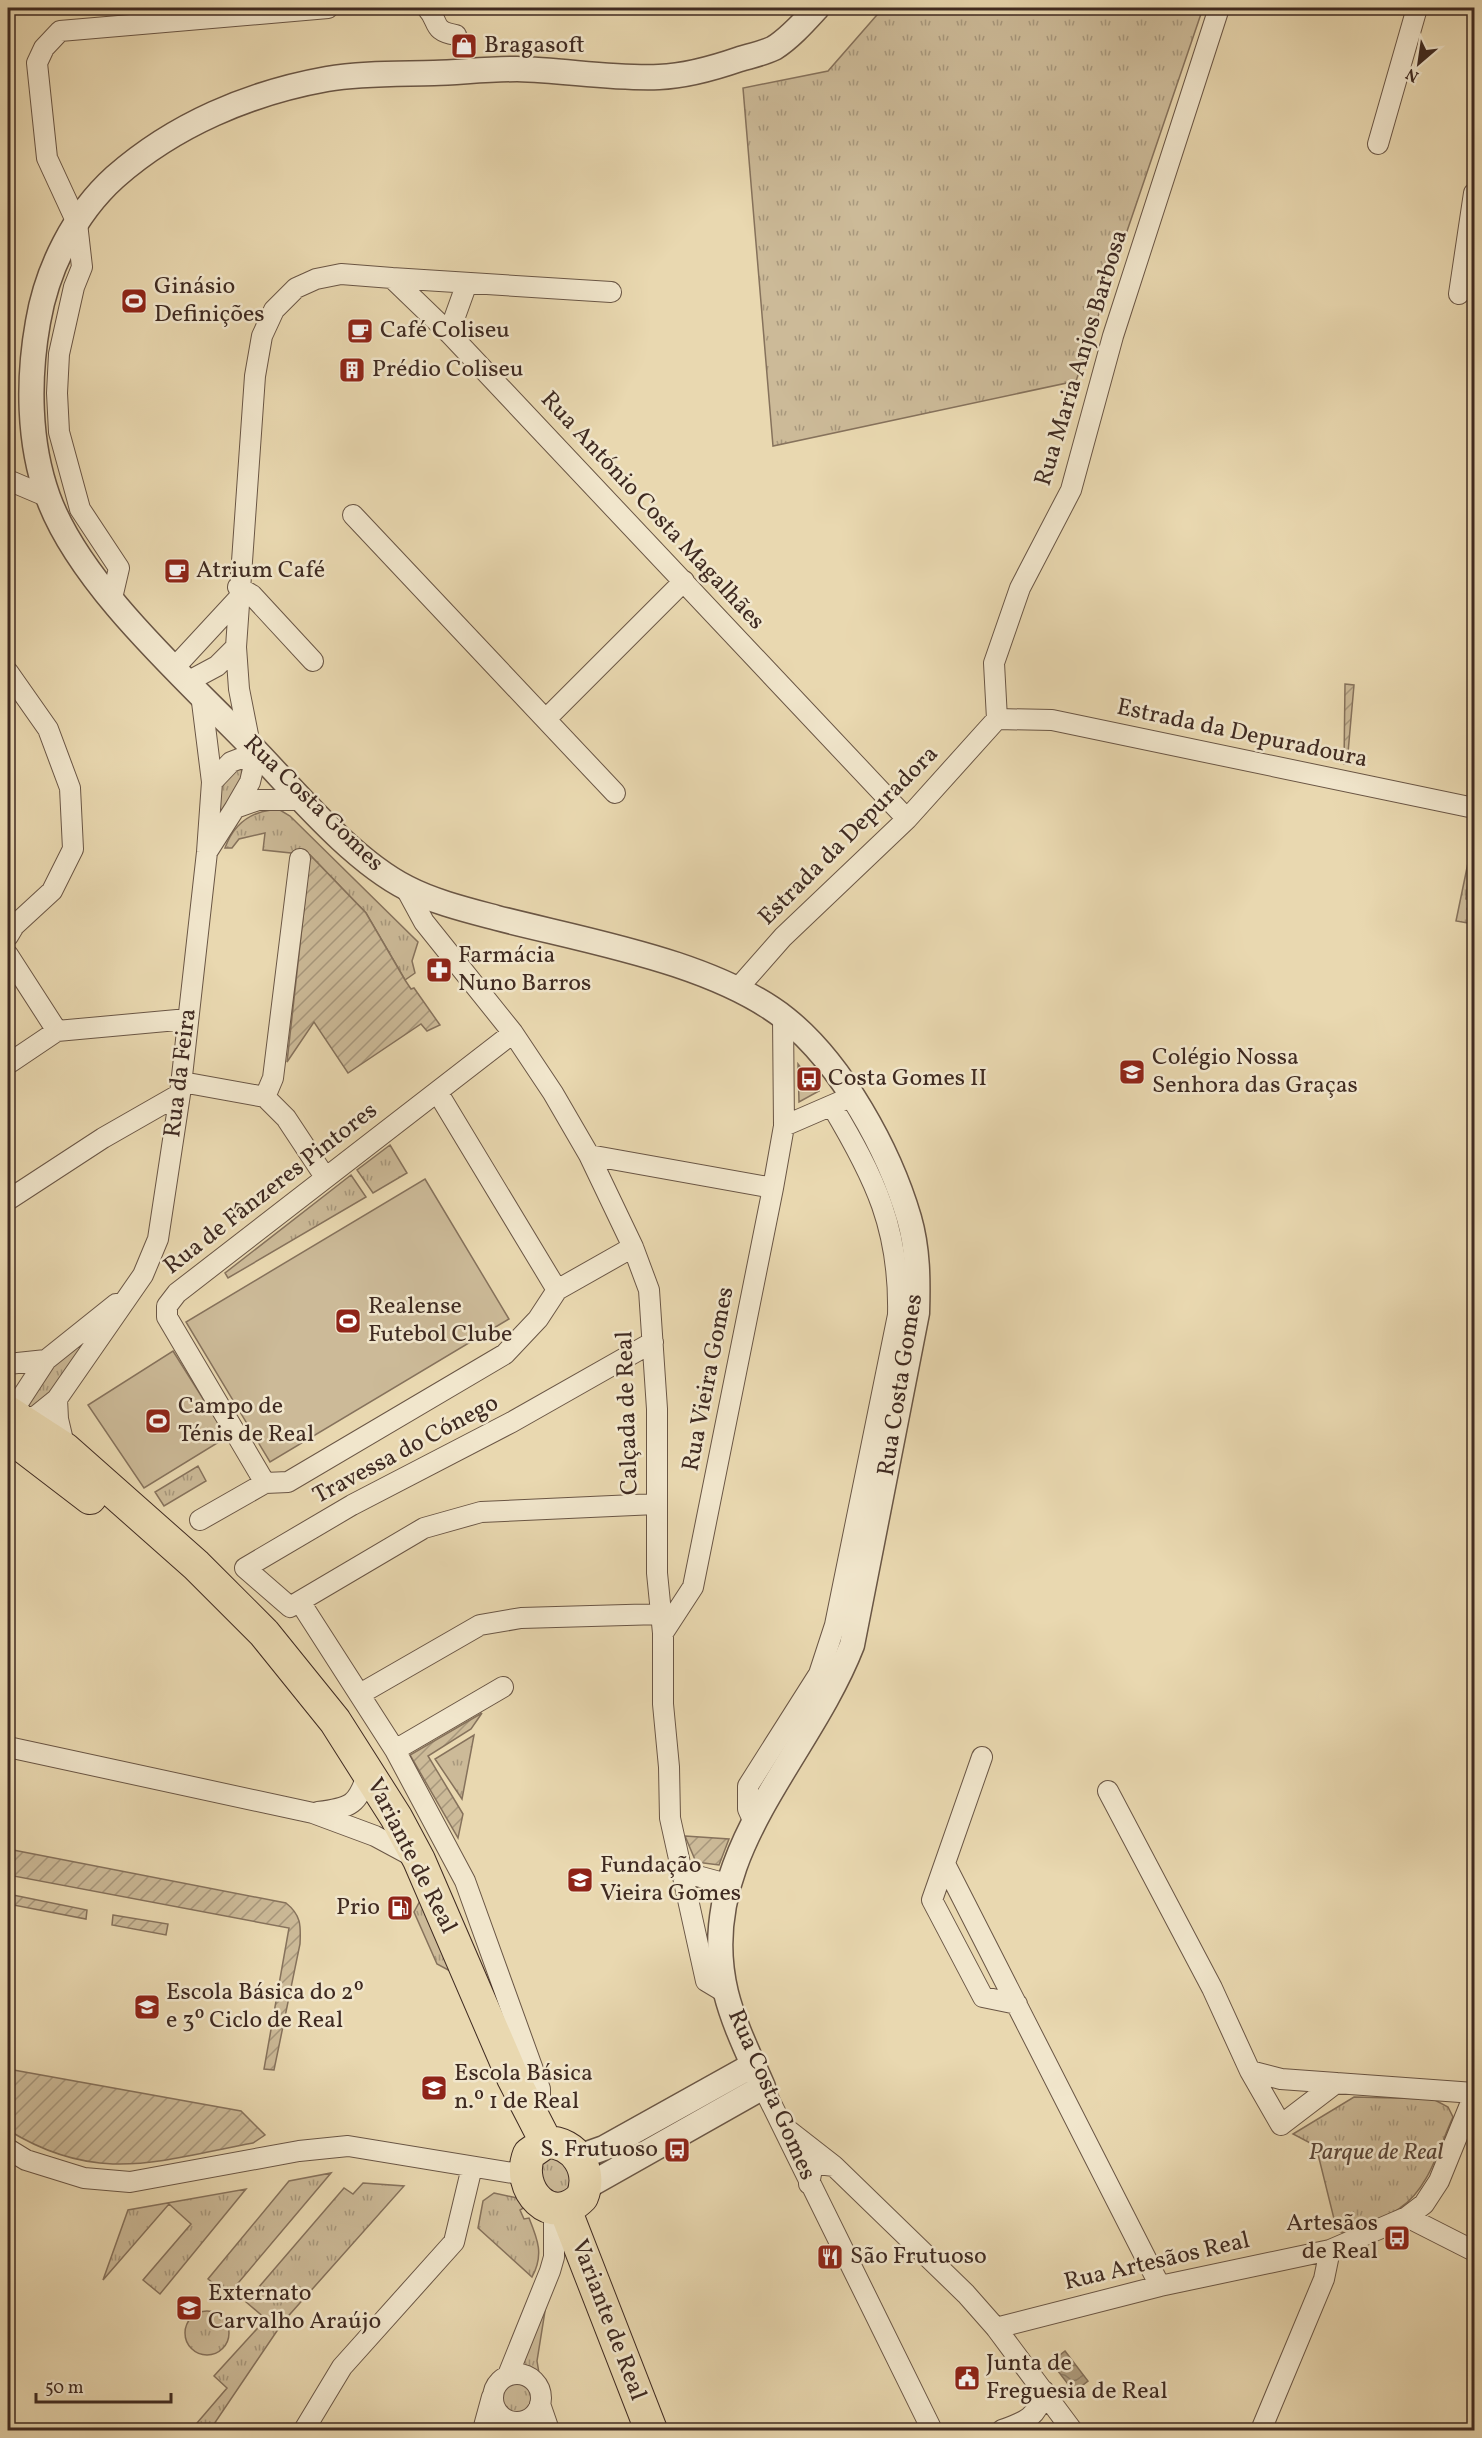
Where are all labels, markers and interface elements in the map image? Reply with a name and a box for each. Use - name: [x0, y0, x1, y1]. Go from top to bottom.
- place label: Bragasoft: [484, 29, 585, 63]
- shop icon: Bragasoft: [449, 31, 479, 61]
- north arrow: [1389, 33, 1449, 93]
- text: N: [1402, 62, 1423, 87]
- street label: Rua Maria Anjos Barbosa: [1027, 226, 1137, 490]
- place label: Ginásio Definições: [154, 270, 265, 332]
- sports icon: Ginásio Definições: [119, 286, 149, 316]
- place label: Café Coliseu: [380, 314, 510, 348]
- cafe icon: Café Coliseu: [345, 316, 375, 346]
- place label: Prédio Coliseu: [372, 353, 524, 387]
- building icon: Prédio Coliseu: [337, 355, 367, 385]
- street label: Rua António Costa Magalhães: [532, 384, 772, 638]
- place label: Atrium Café: [196, 554, 325, 588]
- cafe icon: Atrium Café: [162, 556, 192, 586]
- street label: Estrada da Depuradoura: [1113, 691, 1371, 777]
- street label: Rua Costa Gomes: [235, 728, 391, 880]
- street label: Estrada da Depuradora: [751, 738, 947, 934]
- place label: Farmácia Nuno Barros: [458, 939, 591, 1001]
- pharmacy icon: Farmácia Nuno Barros: [424, 955, 454, 985]
- street label: Rua da Feira: [156, 1006, 206, 1140]
- place label: Colégio Nossa Senhora das Graças: [1152, 1041, 1358, 1103]
- school or university icon: Colégio Nossa Senhora das Graças: [1117, 1057, 1147, 1087]
- place label: Costa Gomes II: [828, 1062, 987, 1096]
- bus stop icon: Costa Gomes II: [794, 1064, 824, 1094]
- street label: Rua de Fânzeres Pintores: [157, 1095, 385, 1283]
- street label: Rua Vieira Gomes: [674, 1284, 744, 1474]
- place label: Realense Futebol Clube: [368, 1290, 512, 1352]
- street label: Rua Costa Gomes: [870, 1292, 932, 1478]
- sports icon: Realense Futebol Clube: [333, 1306, 363, 1336]
- street label: Calçada de Real: [608, 1330, 648, 1496]
- street label: Travessa do Cónego: [307, 1387, 505, 1513]
- place label: Campo de Ténis de Real: [178, 1390, 314, 1452]
- sports icon: Campo de Ténis de Real: [143, 1406, 173, 1436]
- street label: Variante de Real: [357, 1772, 465, 1940]
- place label: Fundação Vieira Gomes: [600, 1849, 741, 1911]
- school or university icon: Fundação Vieira Gomes: [565, 1865, 595, 1895]
- place label: Prio: [336, 1891, 380, 1925]
- fuel station icon: Prio: [385, 1893, 415, 1923]
- place label: Escola Básica do 2º e 3º Ciclo de Real: [166, 1976, 364, 2038]
- school or university icon: Escola Básica do 2º e 3º Ciclo de Real: [132, 1992, 162, 2022]
- street label: Rua Costa Gomes: [718, 2004, 824, 2186]
- place label: Escola Básica n.º 1 de Real: [454, 2057, 593, 2119]
- school or university icon: Escola Básica n.º 1 de Real: [419, 2073, 449, 2103]
- place label: S. Frutuoso: [540, 2133, 658, 2167]
- bus stop icon: S. Frutuoso: [662, 2135, 692, 2165]
- park label: Parque de Real: [1308, 2136, 1444, 2170]
- place label: Artesãos de Real: [1286, 2207, 1378, 2269]
- bus stop icon: Artesãos de Real: [1382, 2223, 1412, 2253]
- street label: Rua Artesãos Real: [1061, 2224, 1253, 2300]
- street label: Variante de Real: [562, 2234, 654, 2406]
- place label: São Frutuoso: [850, 2240, 987, 2274]
- restaurant icon: São Frutuoso: [815, 2242, 845, 2272]
- place label: Externato Carvalho Araújo: [208, 2277, 381, 2339]
- school or university icon: Externato Carvalho Araújo: [174, 2293, 204, 2323]
- place label: Junta de Freguesia de Real: [986, 2347, 1168, 2409]
- public building icon: Junta de Freguesia de Real: [952, 2363, 982, 2393]
- scale bar: [36, 2366, 171, 2404]
- text: 50 m: [45, 2376, 84, 2401]

